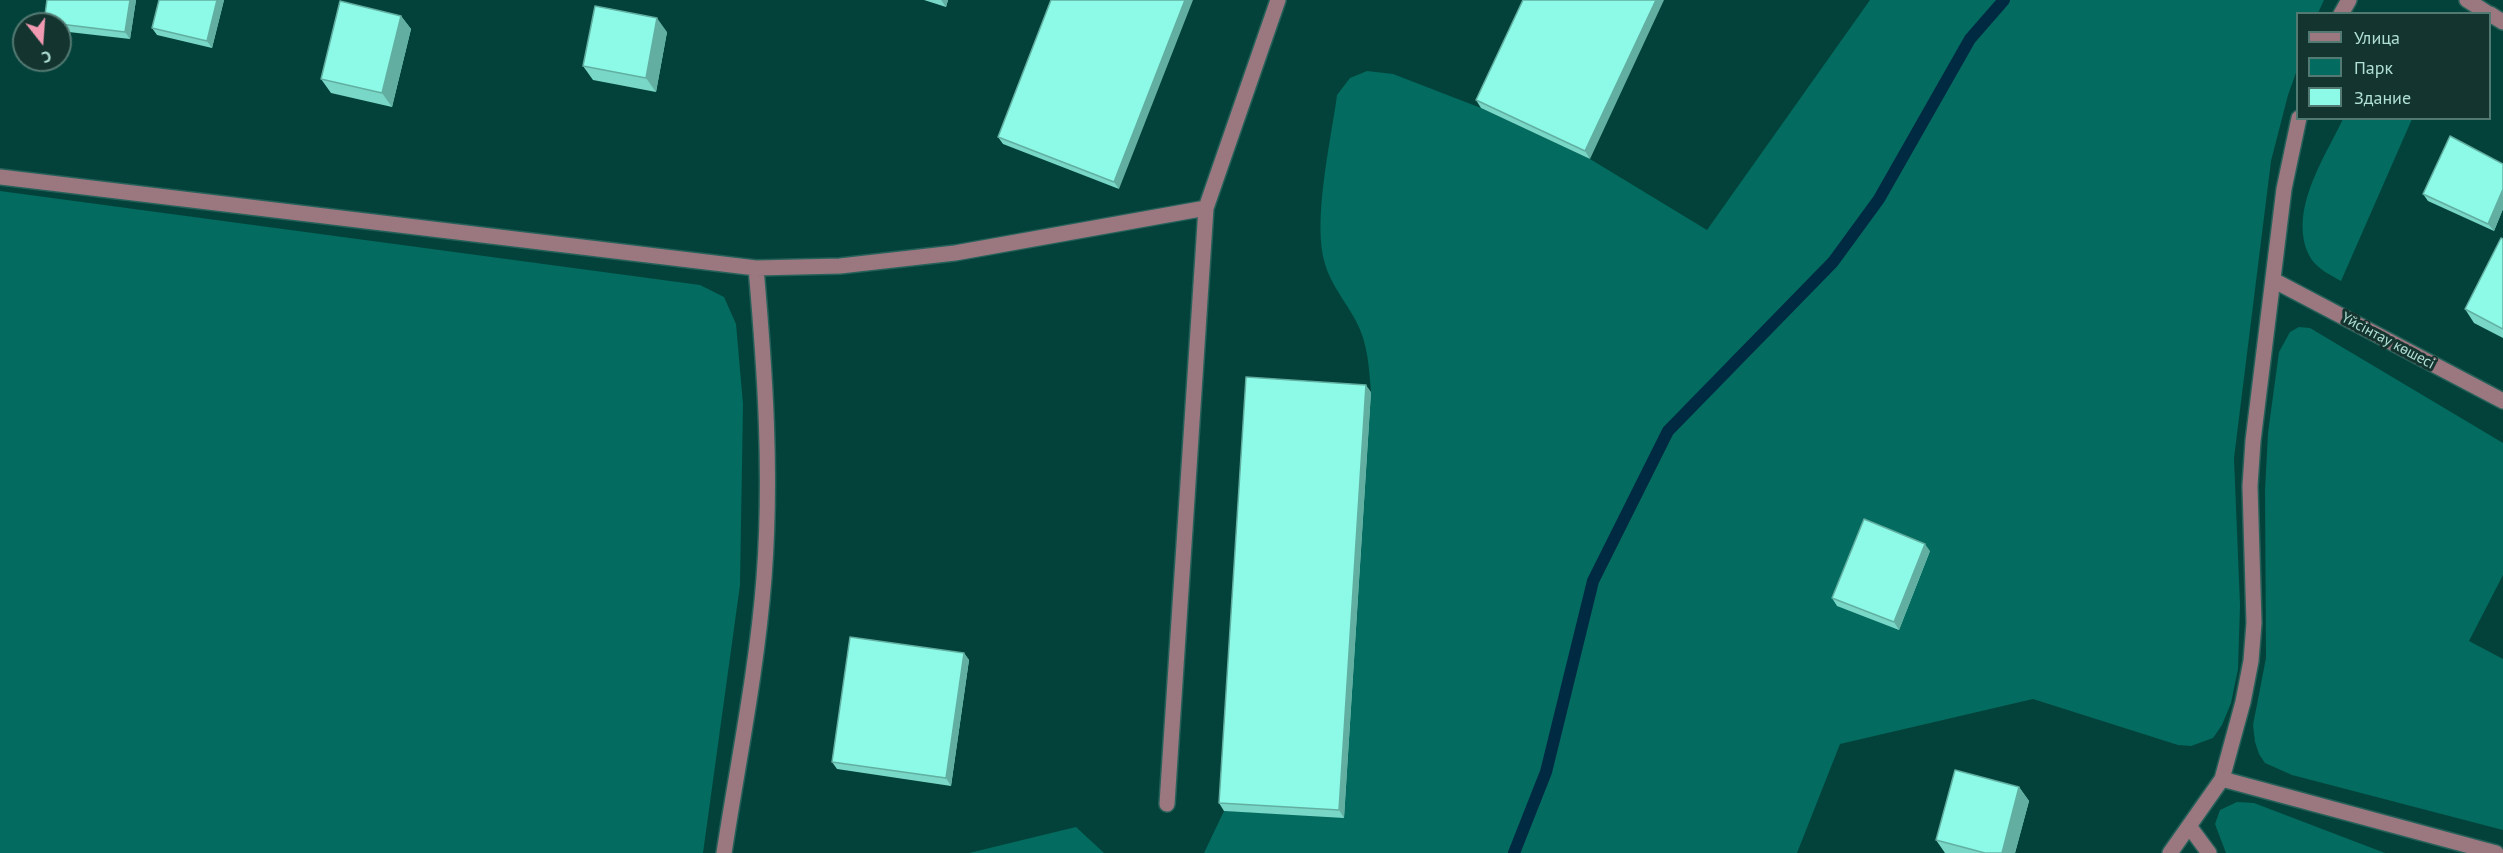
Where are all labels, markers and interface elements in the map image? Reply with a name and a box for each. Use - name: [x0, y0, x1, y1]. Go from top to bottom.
- north arrow: [12, 12, 72, 72]
- legend: [2296, 12, 2491, 120]
- text: Улица: [2354, 26, 2400, 49]
- text: С: [39, 46, 54, 68]
- text: Парк: [2354, 56, 2393, 79]
- text: Здание: [2354, 86, 2411, 109]
- street label: Үйсінтау көшесі: [2338, 309, 2438, 373]

